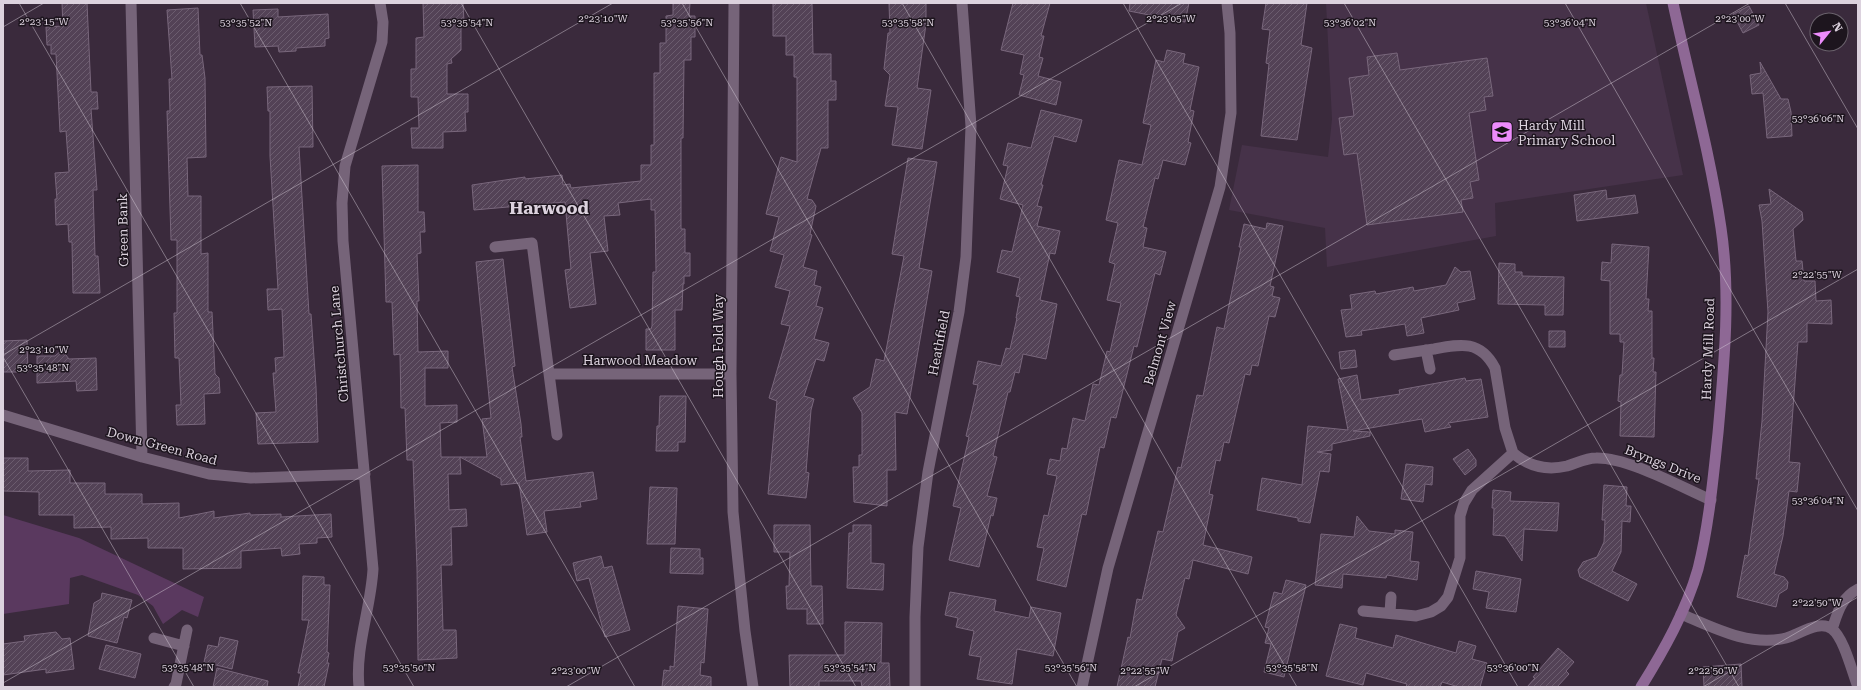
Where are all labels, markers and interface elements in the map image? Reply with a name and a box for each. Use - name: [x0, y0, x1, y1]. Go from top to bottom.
- north arrow: [1809, 12, 1849, 52]
- text: 2°23'10"W: [578, 13, 629, 24]
- text: 2°23'05"W: [1146, 13, 1197, 24]
- text: 2°23'00"W: [1715, 13, 1766, 24]
- text: 2°23'15"W: [19, 16, 70, 27]
- text: 53°35'52"N: [220, 17, 272, 28]
- text: 53°35'54"N: [441, 17, 493, 28]
- text: 53°35'56"N: [661, 17, 713, 28]
- text: 53°35'58"N: [882, 17, 934, 28]
- text: 53°36'02"N: [1324, 17, 1376, 28]
- text: 53°36'04"N: [1544, 17, 1596, 28]
- text: N: [1829, 20, 1845, 35]
- text: 53°36'06"N: [1792, 113, 1844, 124]
- place label: Hardy Mill Primary School: [1518, 118, 1615, 148]
- school or university icon: Hardy Mill Primary School: [1489, 119, 1515, 145]
- street label: Green Bank: [115, 193, 131, 267]
- district label: Harwood: [509, 198, 589, 218]
- text: 2°22'55"W: [1792, 269, 1843, 280]
- street label: Christchurch Lane: [326, 285, 352, 403]
- street label: Hough Fold Way: [711, 294, 726, 398]
- street label: Hardy Mill Road: [1699, 297, 1717, 400]
- street label: Belmont View: [1141, 299, 1179, 387]
- street label: Heathfield: [925, 308, 953, 377]
- text: 2°23'10"W: [19, 344, 70, 355]
- street label: Harwood Meadow: [583, 353, 697, 368]
- text: 53°35'48"N: [17, 362, 69, 373]
- street label: Down Green Road: [105, 424, 219, 468]
- street label: Bryngs Drive: [1623, 442, 1703, 486]
- text: 53°36'04"N: [1792, 495, 1844, 506]
- text: 2°22'50"W: [1792, 597, 1843, 608]
- text: 53°35'48"N: [162, 662, 214, 673]
- text: 53°35'50"N: [383, 662, 435, 673]
- text: 53°35'54"N: [824, 662, 876, 673]
- text: 53°35'56"N: [1045, 662, 1097, 673]
- text: 53°35'58"N: [1266, 662, 1318, 673]
- text: 53°36'00"N: [1487, 662, 1539, 673]
- text: 2°23'00"W: [551, 665, 602, 676]
- text: 2°22'55"W: [1120, 665, 1171, 676]
- text: 2°22'50"W: [1688, 665, 1739, 676]

